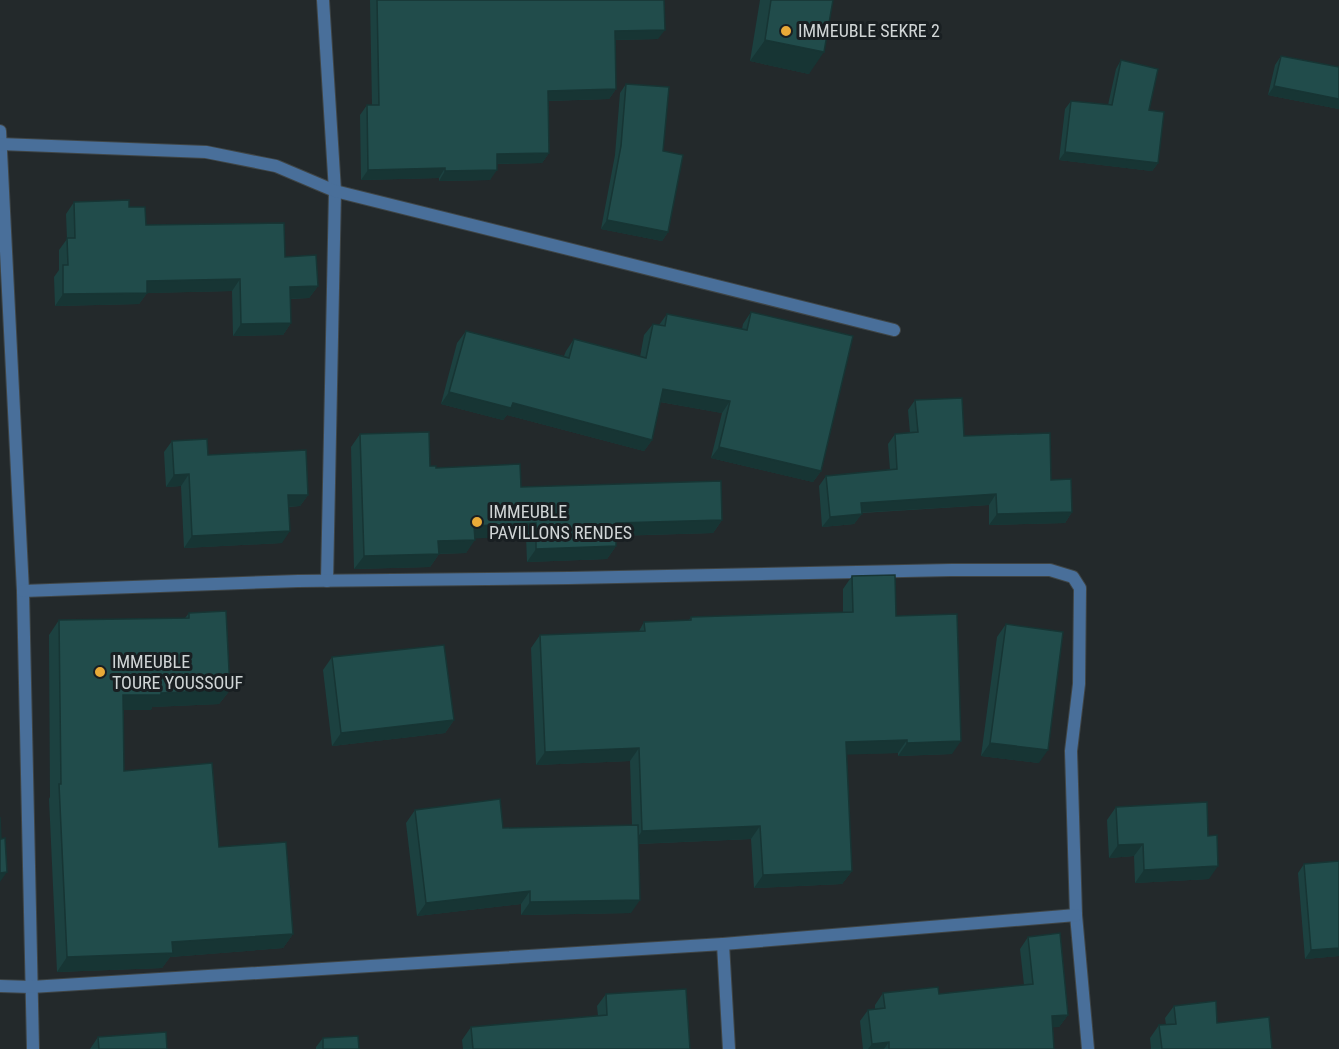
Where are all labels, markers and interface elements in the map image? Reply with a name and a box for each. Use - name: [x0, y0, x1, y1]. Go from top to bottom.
- place label: IMMEUBLE SEKRE 2: [798, 20, 940, 41]
- marker: IMMEUBLE SEKRE 2: [779, 24, 793, 38]
- place label: IMMEUBLE PAVILLONS RENDES: [489, 501, 632, 543]
- marker: IMMEUBLE PAVILLONS RENDES: [470, 515, 484, 529]
- place label: IMMEUBLE TOURE YOUSSOUF: [112, 651, 243, 693]
- marker: IMMEUBLE TOURE YOUSSOUF: [93, 665, 107, 679]

